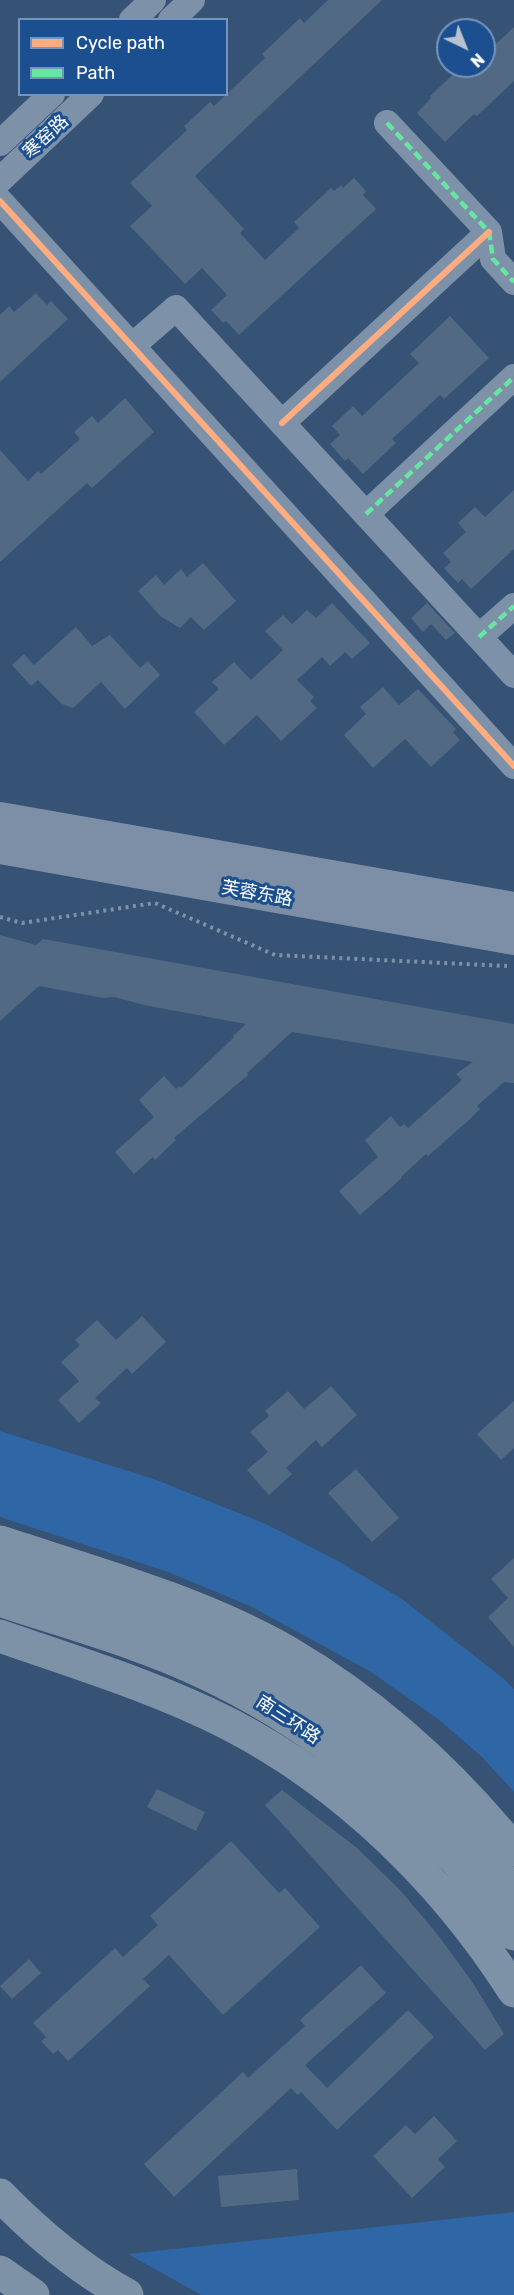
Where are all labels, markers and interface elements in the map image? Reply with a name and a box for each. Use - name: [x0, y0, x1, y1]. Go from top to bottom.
- legend: [18, 18, 228, 96]
- north arrow: [436, 18, 496, 78]
- text: Cycle path: [76, 32, 165, 54]
- text: N: [467, 49, 488, 71]
- text: Path: [76, 62, 115, 84]
- street label: 寒窑路: [19, 111, 73, 163]
- street label: 芙蓉东路: [220, 877, 294, 911]
- street label: 南三环路: [252, 1691, 324, 1749]

